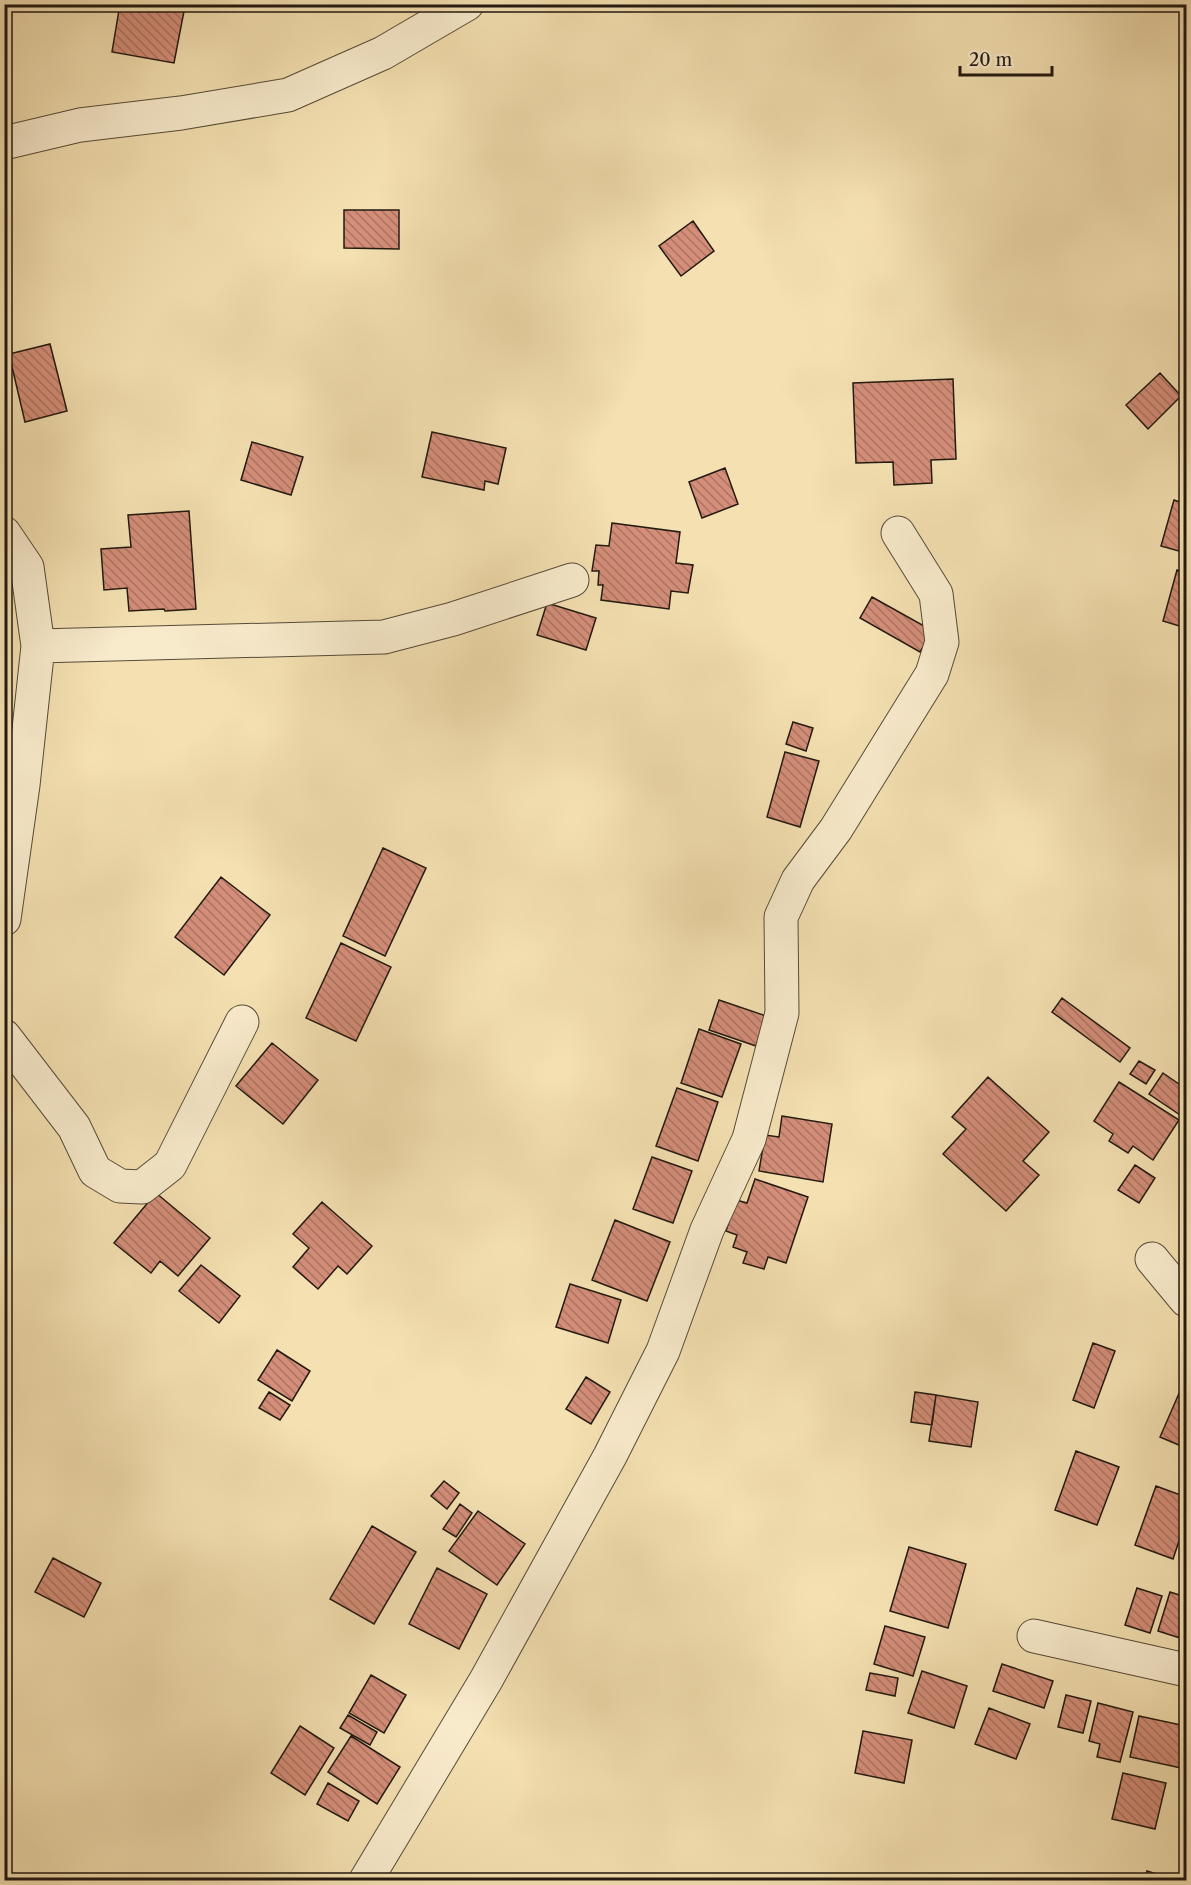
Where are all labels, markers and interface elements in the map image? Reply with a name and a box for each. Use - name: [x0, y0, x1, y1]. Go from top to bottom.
- scale bar: [960, 39, 1052, 77]
- text: 20 m: [969, 49, 1013, 71]

